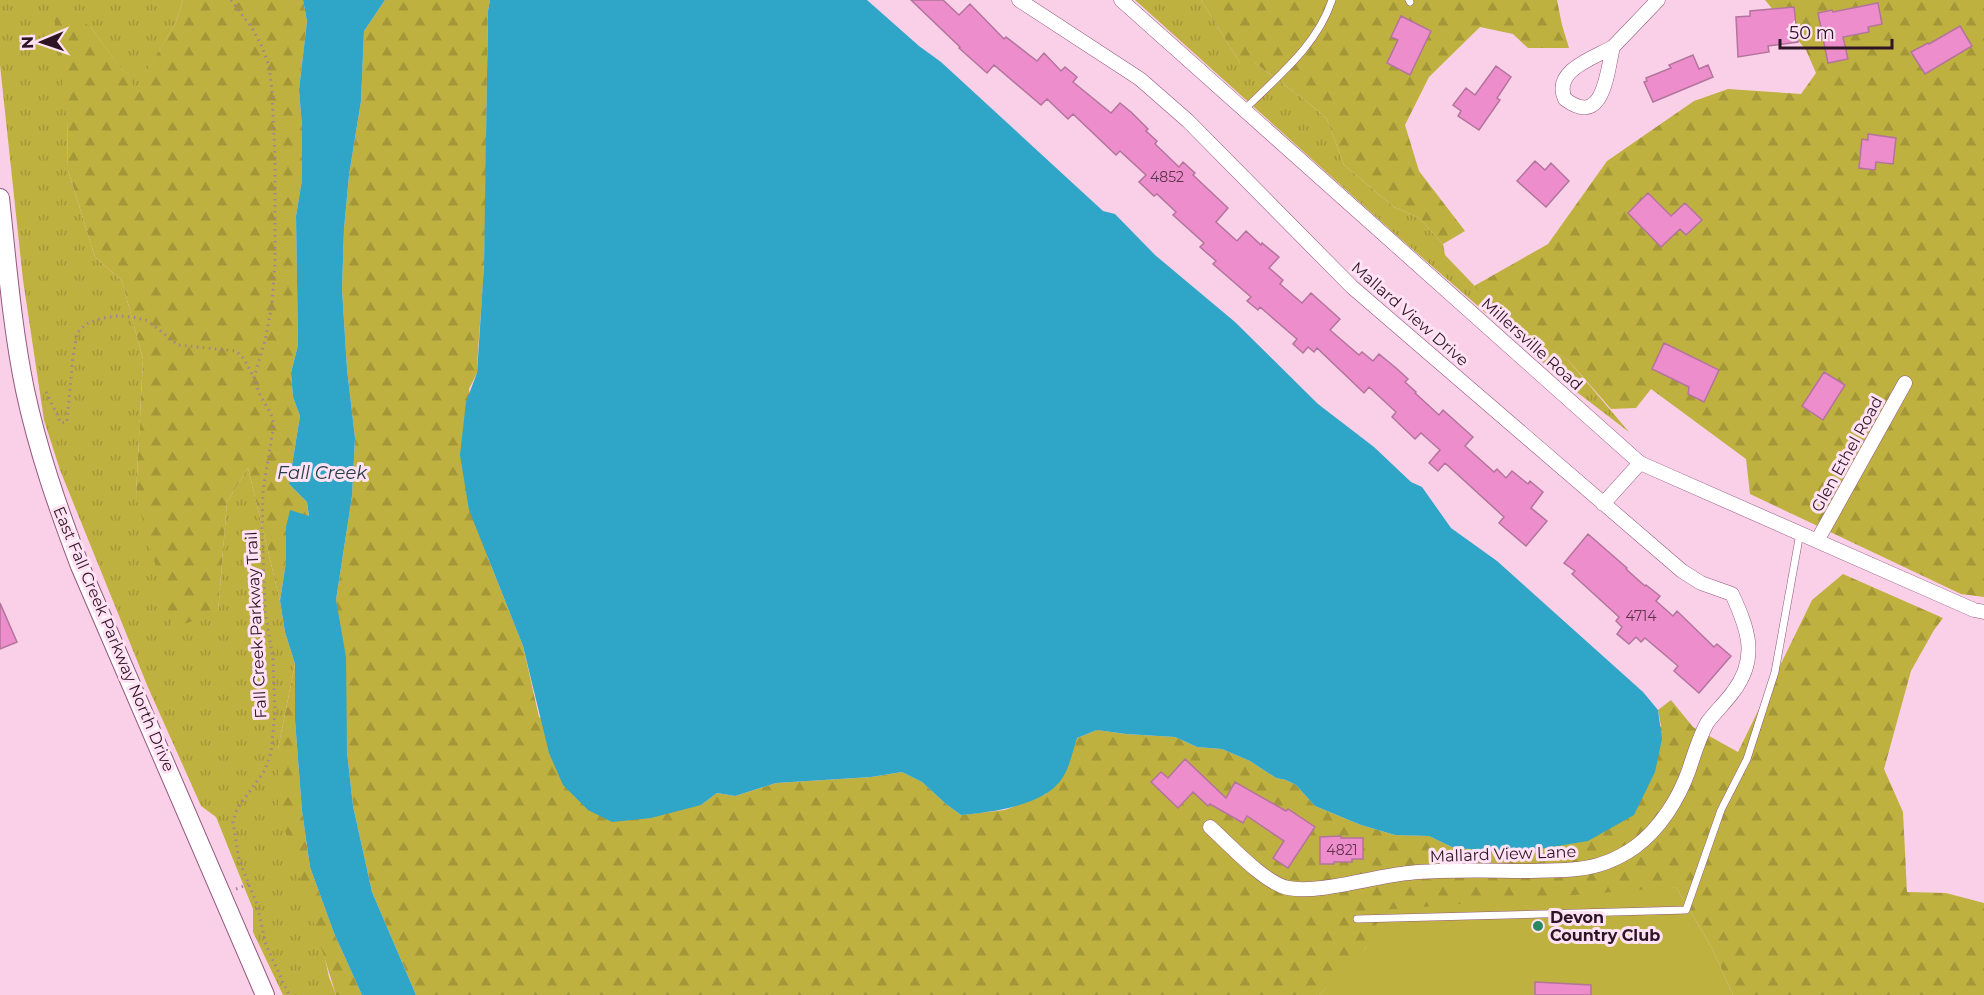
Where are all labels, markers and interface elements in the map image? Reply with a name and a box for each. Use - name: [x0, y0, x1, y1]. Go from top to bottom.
- north arrow: [12, 12, 72, 72]
- scale bar: [1780, 12, 1892, 50]
- text: 50 m: [1789, 22, 1835, 44]
- text: N: [18, 36, 37, 49]
- house number: 4852: [1150, 168, 1184, 186]
- street label: Mallard View Drive: [1348, 258, 1472, 370]
- street label: Millersville Road: [1478, 294, 1586, 394]
- street label: Glen Ethel Road: [1807, 393, 1887, 515]
- water label: Fall Creek: [277, 462, 368, 484]
- street label: East Fall Creek Parkway North Drive: [49, 504, 179, 774]
- street label: Fall Creek Parkway Trail: [242, 531, 270, 719]
- house number: 4714: [1625, 607, 1657, 625]
- house number: 4821: [1326, 841, 1358, 859]
- street label: Mallard View Lane: [1430, 842, 1576, 866]
- place label: Devon Country Club: [1550, 908, 1660, 945]
- marker: Devon Country Club: [1531, 919, 1545, 933]

